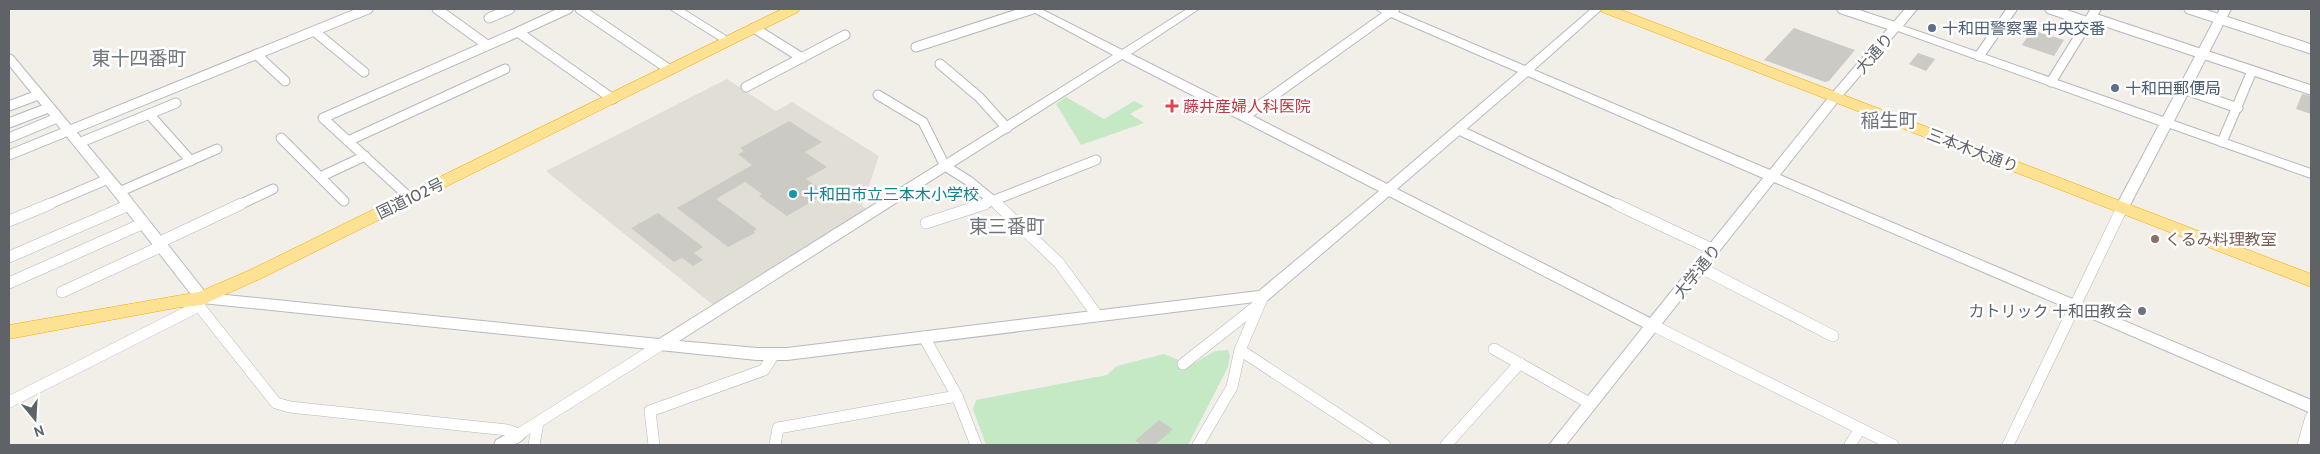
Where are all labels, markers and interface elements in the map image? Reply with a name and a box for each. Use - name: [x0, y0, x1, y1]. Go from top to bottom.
- place label: 十和田警察署 中央交番: [1942, 19, 2106, 38]
- marker: 十和田警察署 中央交番: [1926, 22, 1938, 34]
- street label: 大通り: [1851, 29, 1897, 78]
- district label: 東十四番町: [91, 47, 187, 70]
- place label: 十和田郵便局: [2125, 79, 2221, 98]
- marker: 十和田郵便局: [2109, 82, 2121, 94]
- place label: 藤井産婦人科医院: [1183, 97, 1311, 116]
- marker: 藤井産婦人科医院: [1165, 99, 1179, 113]
- district label: 稲生町: [1860, 109, 1918, 132]
- street label: 三本木大通り: [1925, 124, 2021, 177]
- street label: 国道102号: [373, 174, 447, 223]
- place label: 十和田市立三本木小学校: [803, 185, 979, 204]
- marker: 十和田市立三本木小学校: [787, 188, 799, 200]
- district label: 東三番町: [969, 215, 1045, 238]
- place label: くるみ料理教室: [2165, 230, 2277, 249]
- marker: くるみ料理教室: [2149, 233, 2161, 245]
- street label: 大学通り: [1670, 240, 1725, 302]
- place label: カトリック 十和田教会: [1968, 302, 2132, 321]
- marker: カトリック 十和田教会: [2136, 305, 2148, 317]
- north arrow: [10, 394, 60, 444]
- text: N: [32, 421, 47, 441]

